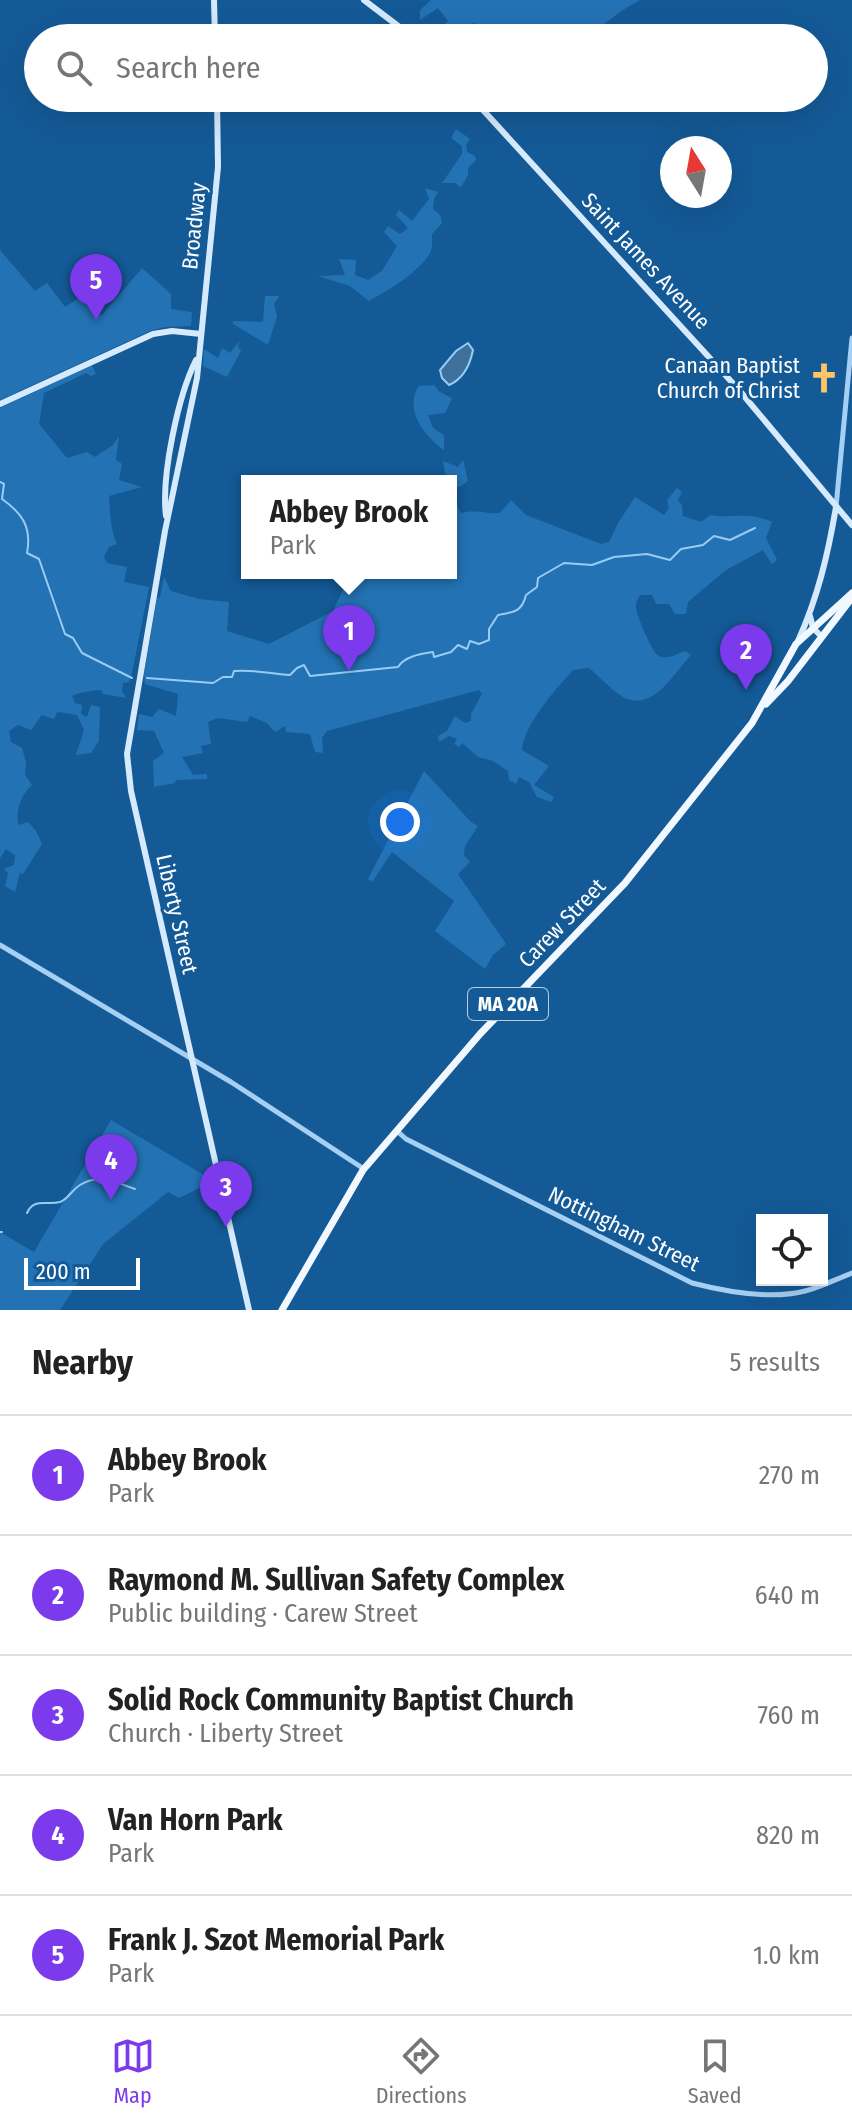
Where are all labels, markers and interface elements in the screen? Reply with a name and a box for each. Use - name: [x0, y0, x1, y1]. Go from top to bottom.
- search box: [24, 24, 828, 112]
- icon: search: [52, 46, 96, 90]
- text: Search here: [116, 50, 261, 86]
- north arrow: [660, 136, 732, 208]
- street label: Broadway: [176, 181, 212, 271]
- street label: Saint James Avenue: [576, 187, 716, 335]
- pin: 5: [70, 254, 122, 320]
- place label: Canaan Baptist Church of Christ: [657, 352, 801, 404]
- church icon: Canaan Baptist Church of Christ: [807, 361, 841, 395]
- popup: [241, 475, 457, 579]
- text: Abbey Brook: [270, 494, 428, 530]
- text: Park: [270, 530, 316, 561]
- pin: 1: [323, 605, 375, 671]
- pin: 2: [720, 624, 772, 690]
- your location: [380, 802, 420, 842]
- street label: Liberty Street: [150, 852, 204, 977]
- street label: Carew Street: [513, 872, 612, 973]
- road number: MA 20A: [468, 988, 548, 1020]
- pin: 4: [85, 1134, 137, 1200]
- pin: 3: [200, 1161, 252, 1227]
- street label: Nottingham Street: [544, 1181, 705, 1278]
- map controls: [756, 1214, 828, 1286]
- button: locate: [756, 1214, 828, 1286]
- scale bar: [24, 1254, 140, 1290]
- text: 200 m: [36, 1258, 91, 1285]
- text: Nearby: [32, 1342, 133, 1383]
- text: 5 results: [730, 1347, 820, 1378]
- text: Abbey Brook: [108, 1442, 267, 1478]
- text: 1: [53, 1460, 64, 1491]
- text: 270 m: [759, 1460, 820, 1491]
- text: Park: [108, 1478, 154, 1509]
- text: Raymond M. Sullivan Safety Complex: [108, 1562, 564, 1598]
- text: 2: [52, 1580, 64, 1611]
- text: 640 m: [755, 1580, 820, 1611]
- text: Public building · Carew Street: [108, 1598, 418, 1629]
- text: Solid Rock Community Baptist Church: [108, 1682, 574, 1718]
- text: 3: [52, 1700, 64, 1731]
- text: 760 m: [758, 1700, 820, 1731]
- text: Church · Liberty Street: [108, 1718, 343, 1749]
- text: Van Horn Park: [108, 1802, 283, 1838]
- text: 4: [51, 1820, 65, 1851]
- text: 820 m: [756, 1820, 820, 1851]
- text: Park: [108, 1838, 154, 1869]
- text: Frank J. Szot Memorial Park: [108, 1922, 444, 1958]
- text: 5: [52, 1940, 64, 1971]
- text: 1.0 km: [753, 1940, 820, 1971]
- text: Park: [108, 1958, 154, 1989]
- tab: Map: [111, 2034, 155, 2109]
- tab: Directions: [376, 2034, 467, 2109]
- tab: Saved: [688, 2034, 741, 2109]

